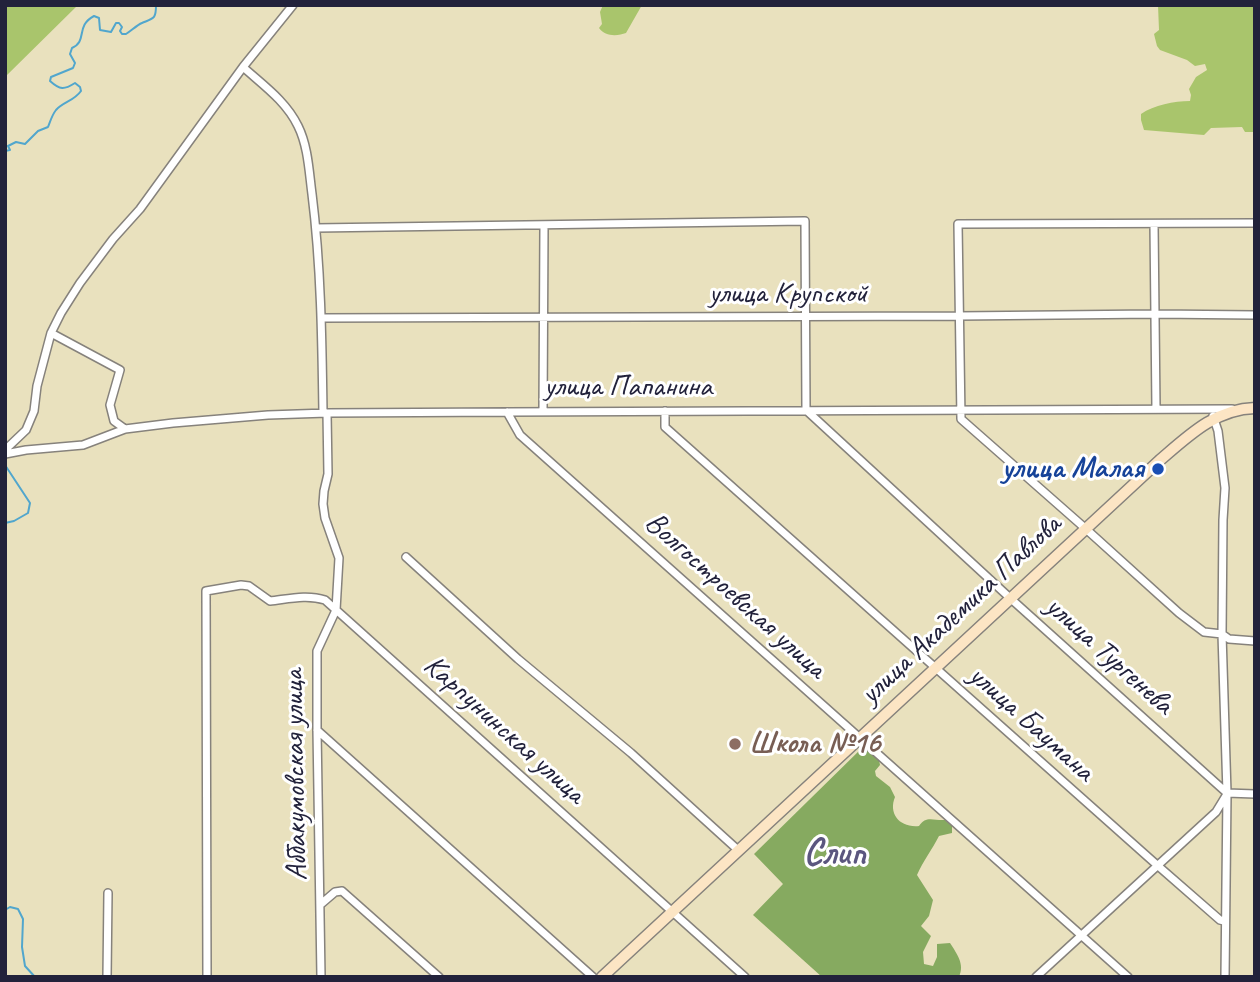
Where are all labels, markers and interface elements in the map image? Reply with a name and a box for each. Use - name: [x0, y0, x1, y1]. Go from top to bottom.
- street label: улица Крупской: [709, 276, 867, 312]
- street label: улица Папанина: [544, 369, 712, 405]
- place label: улица Малая: [1002, 451, 1144, 487]
- marker: улица Малая: [1150, 461, 1166, 477]
- street label: Волгостроевская улица: [637, 505, 833, 687]
- street label: улица Академика Павлова: [853, 508, 1069, 712]
- street label: улица Тургенева: [1038, 589, 1180, 723]
- street label: Карпунинская улица: [416, 648, 592, 812]
- street label: улица Баумана: [961, 658, 1101, 790]
- street label: Аббакумовская улица: [276, 669, 316, 881]
- place label: Школа №16: [749, 726, 880, 762]
- marker: Школа №16: [727, 736, 743, 752]
- district label: Слип: [804, 832, 866, 876]

